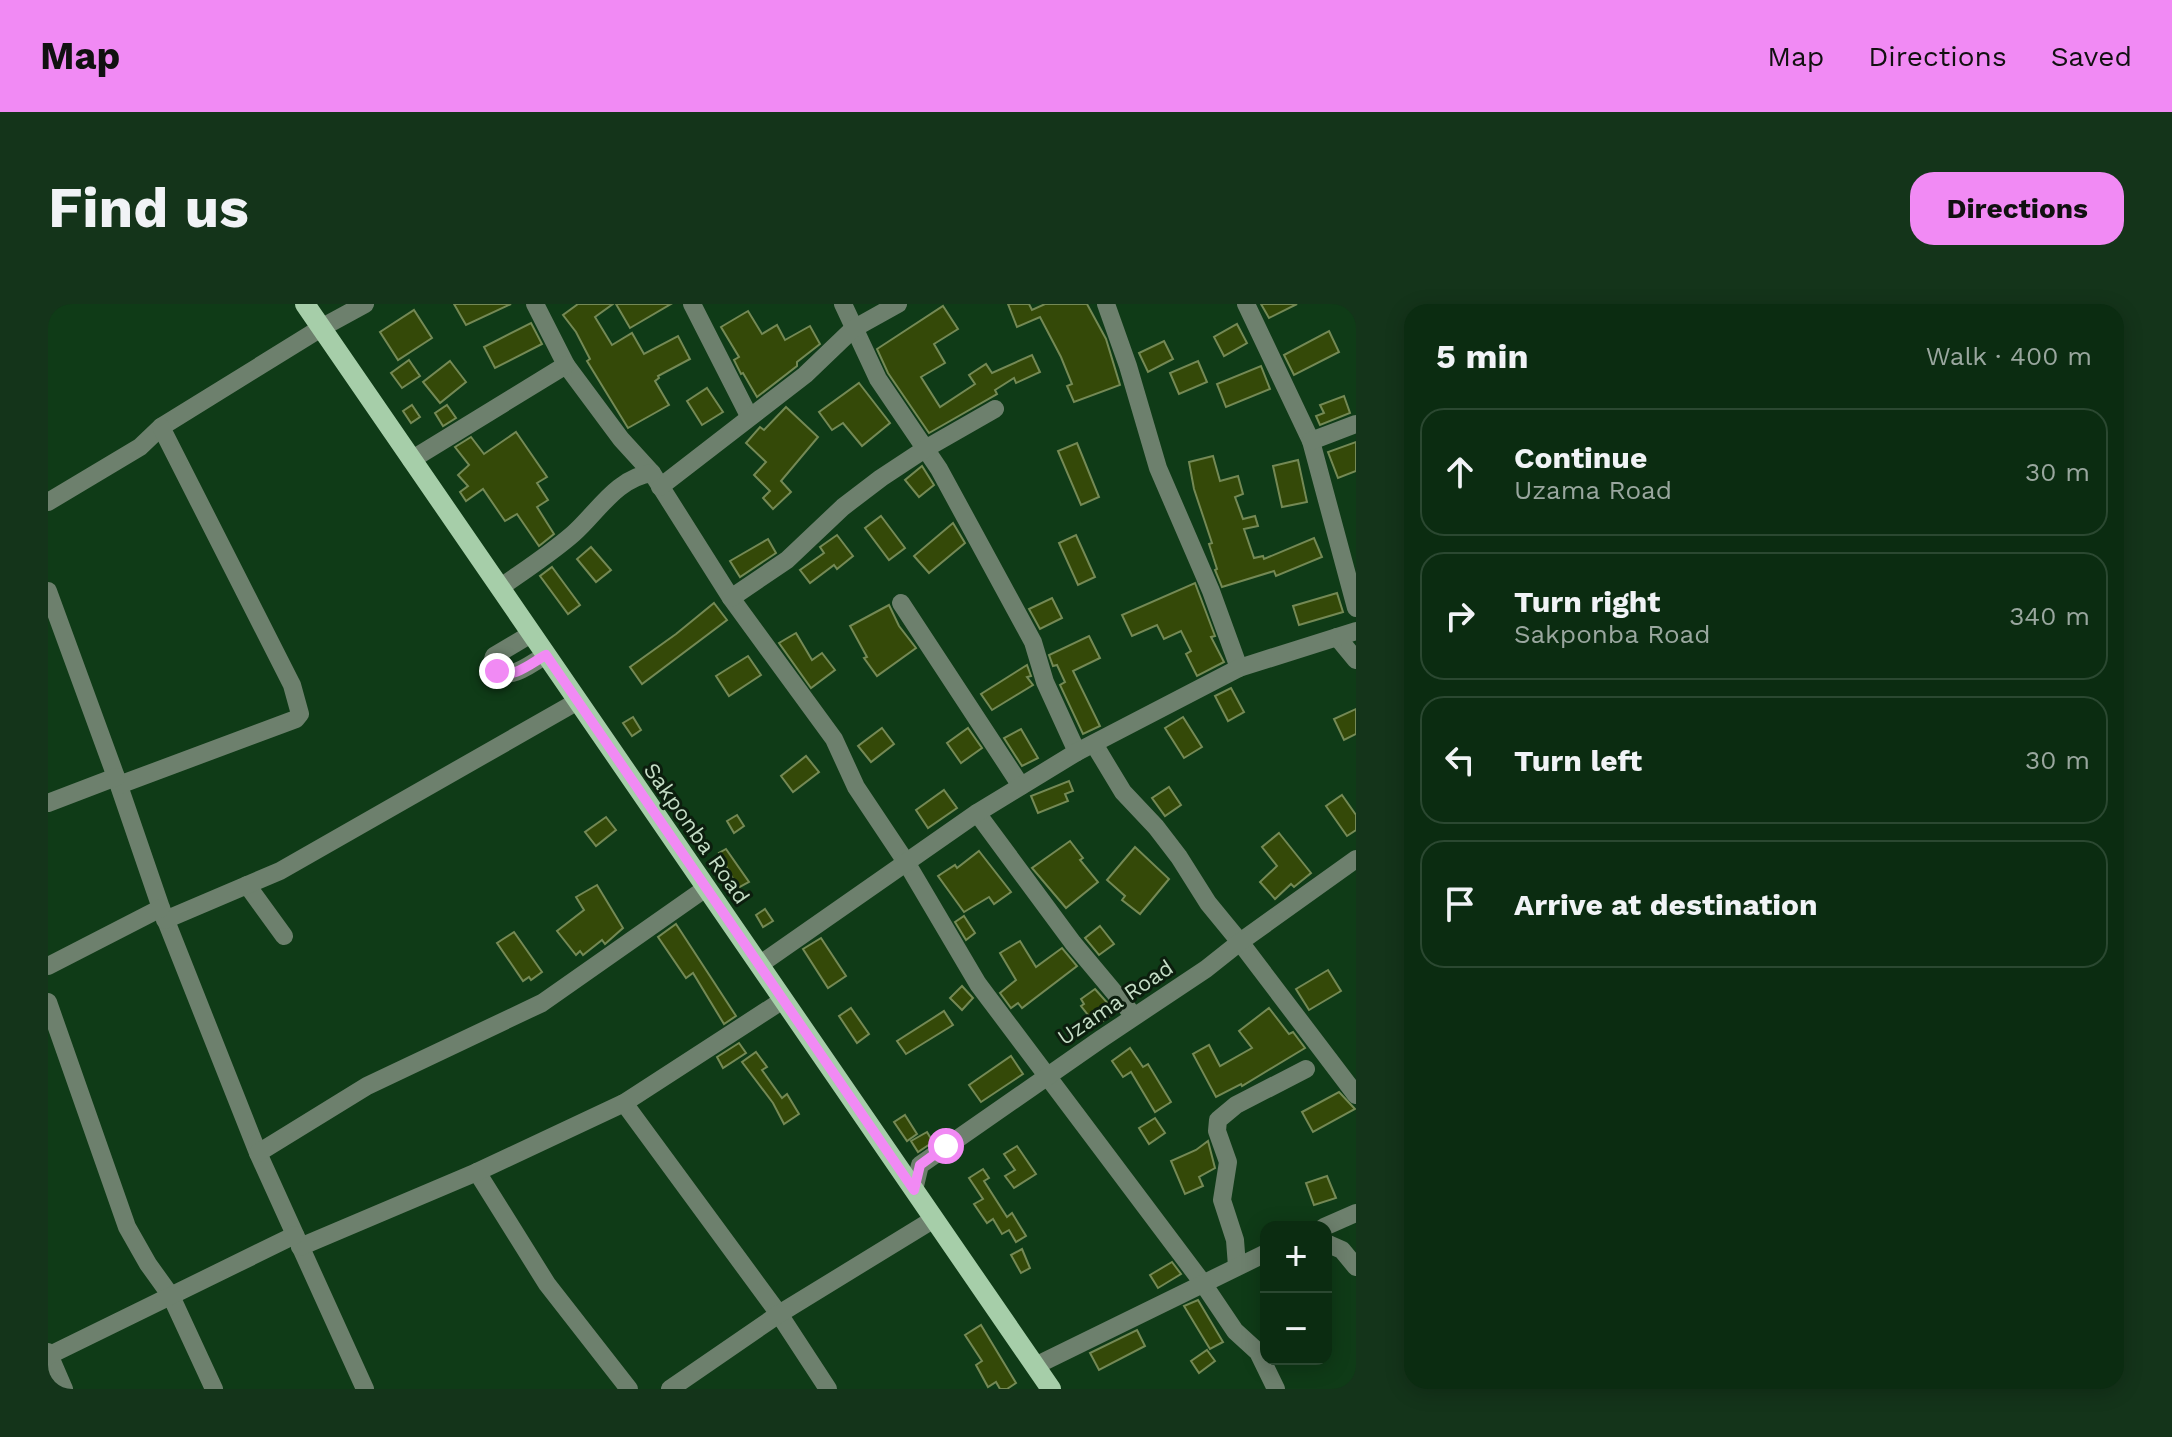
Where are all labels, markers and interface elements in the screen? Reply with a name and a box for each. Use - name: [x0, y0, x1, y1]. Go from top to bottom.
- text: Map: [40, 34, 120, 78]
- text: Map: [1767, 40, 1824, 73]
- text: Directions: [1868, 40, 2007, 73]
- text: Saved: [2051, 40, 2132, 73]
- button: Directions: [1910, 172, 2124, 245]
- text: Find us: [48, 175, 249, 241]
- text: 5 min: [1436, 336, 1529, 376]
- text: Walk · 400 m: [1926, 341, 2092, 371]
- text: Continue: [1514, 440, 1647, 475]
- icon: ahead: [1438, 450, 1482, 494]
- text: 30 m: [2025, 457, 2090, 487]
- text: Uzama Road: [1514, 475, 1672, 505]
- text: Turn right: [1514, 584, 1660, 619]
- icon: right: [1438, 594, 1482, 638]
- text: 340 m: [2009, 601, 2090, 631]
- text: Sakponba Road: [1514, 619, 1711, 649]
- route end: [479, 653, 515, 689]
- icon: left: [1438, 738, 1482, 782]
- text: Turn left: [1514, 743, 1642, 778]
- text: 30 m: [2025, 745, 2090, 775]
- street label: Sakponba Road: [639, 758, 755, 909]
- icon: arrive: [1438, 882, 1482, 926]
- text: Arrive at destination: [1514, 887, 1818, 922]
- street label: Uzama Road: [1053, 955, 1178, 1050]
- route start: [928, 1128, 964, 1164]
- map controls: [1260, 1221, 1332, 1365]
- button: +: [1260, 1221, 1332, 1293]
- button: −: [1260, 1293, 1332, 1365]

